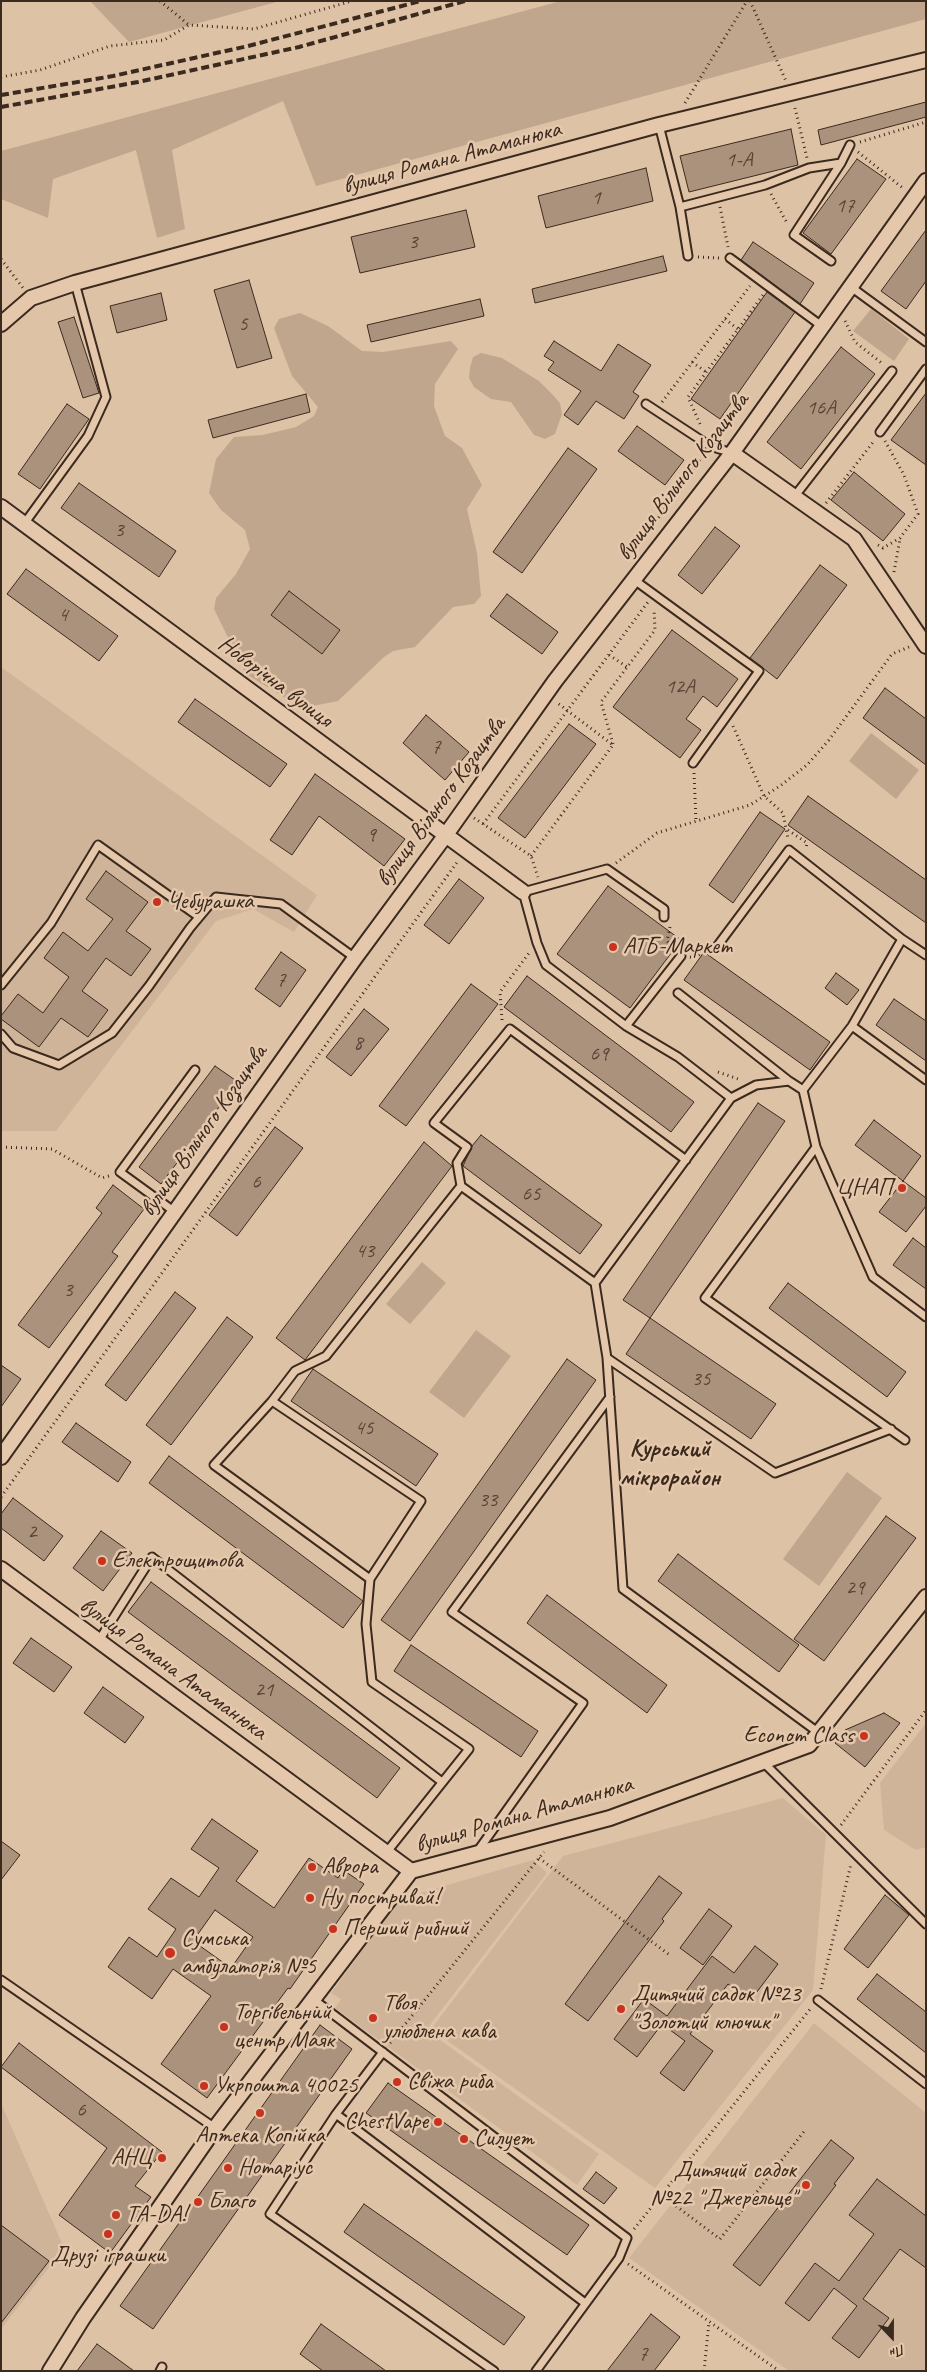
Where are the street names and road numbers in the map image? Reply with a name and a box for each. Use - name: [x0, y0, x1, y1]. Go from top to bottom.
- street label: вулиця Романа Атаманюка: [340, 115, 564, 201]
- street label: вулиця Вільного Козацтва: [610, 387, 756, 567]
- street label: Новорічна вулиця: [212, 630, 338, 734]
- street label: вулиця Вільного Козацтва: [370, 711, 512, 893]
- street label: вулиця Вільного Козацтва: [134, 1040, 274, 1222]
- street label: вулиця Романа Атаманюка: [74, 1591, 272, 1747]
- street label: вулиця Романа Атаманюка: [412, 1770, 636, 1860]

